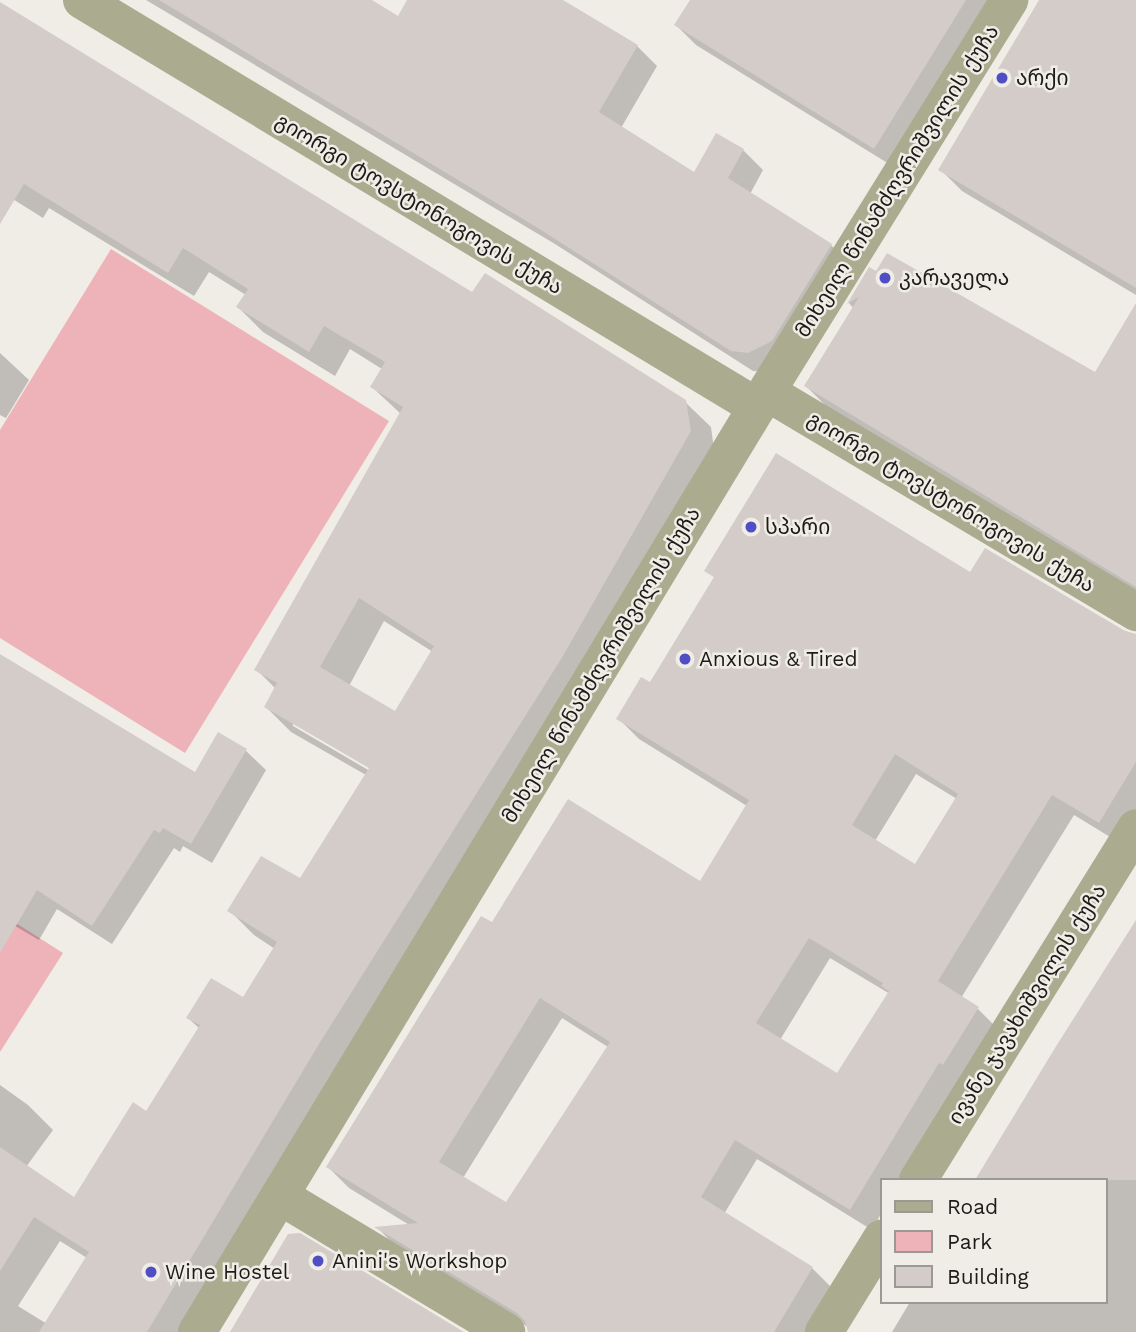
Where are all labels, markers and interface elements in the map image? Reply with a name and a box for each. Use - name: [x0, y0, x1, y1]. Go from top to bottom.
- street label: მიხეილ წინამძღვრიშვილის ქუჩა: [790, 20, 1004, 342]
- place label: არქი: [1016, 65, 1069, 91]
- marker: არქი: [994, 70, 1010, 86]
- street label: გიორგი ტოვსტონოგოვის ქუჩა: [271, 108, 567, 300]
- place label: კარაველა: [899, 265, 1009, 291]
- marker: კარაველა: [877, 270, 893, 286]
- street label: გიორგი ტოვსტონოგოვის ქუჩა: [803, 406, 1099, 598]
- street label: მიხეილ წინამძღვრიშვილის ქუჩა: [497, 503, 705, 827]
- place label: სპარი: [765, 514, 830, 540]
- marker: სპარი: [743, 519, 759, 535]
- place label: Anxious & Tired: [699, 646, 858, 672]
- marker: Anxious & Tired: [677, 651, 693, 667]
- street label: ივანე ჯავახიშვილის ქუჩა: [943, 879, 1111, 1129]
- legend: [880, 1178, 1108, 1304]
- text: Road: [947, 1194, 998, 1219]
- text: Park: [947, 1229, 992, 1254]
- place label: Anini's Workshop: [332, 1248, 508, 1274]
- marker: Anini's Workshop: [310, 1253, 326, 1269]
- place label: Wine Hostel: [165, 1259, 289, 1285]
- marker: Wine Hostel: [143, 1264, 159, 1280]
- text: Building: [947, 1264, 1029, 1289]

